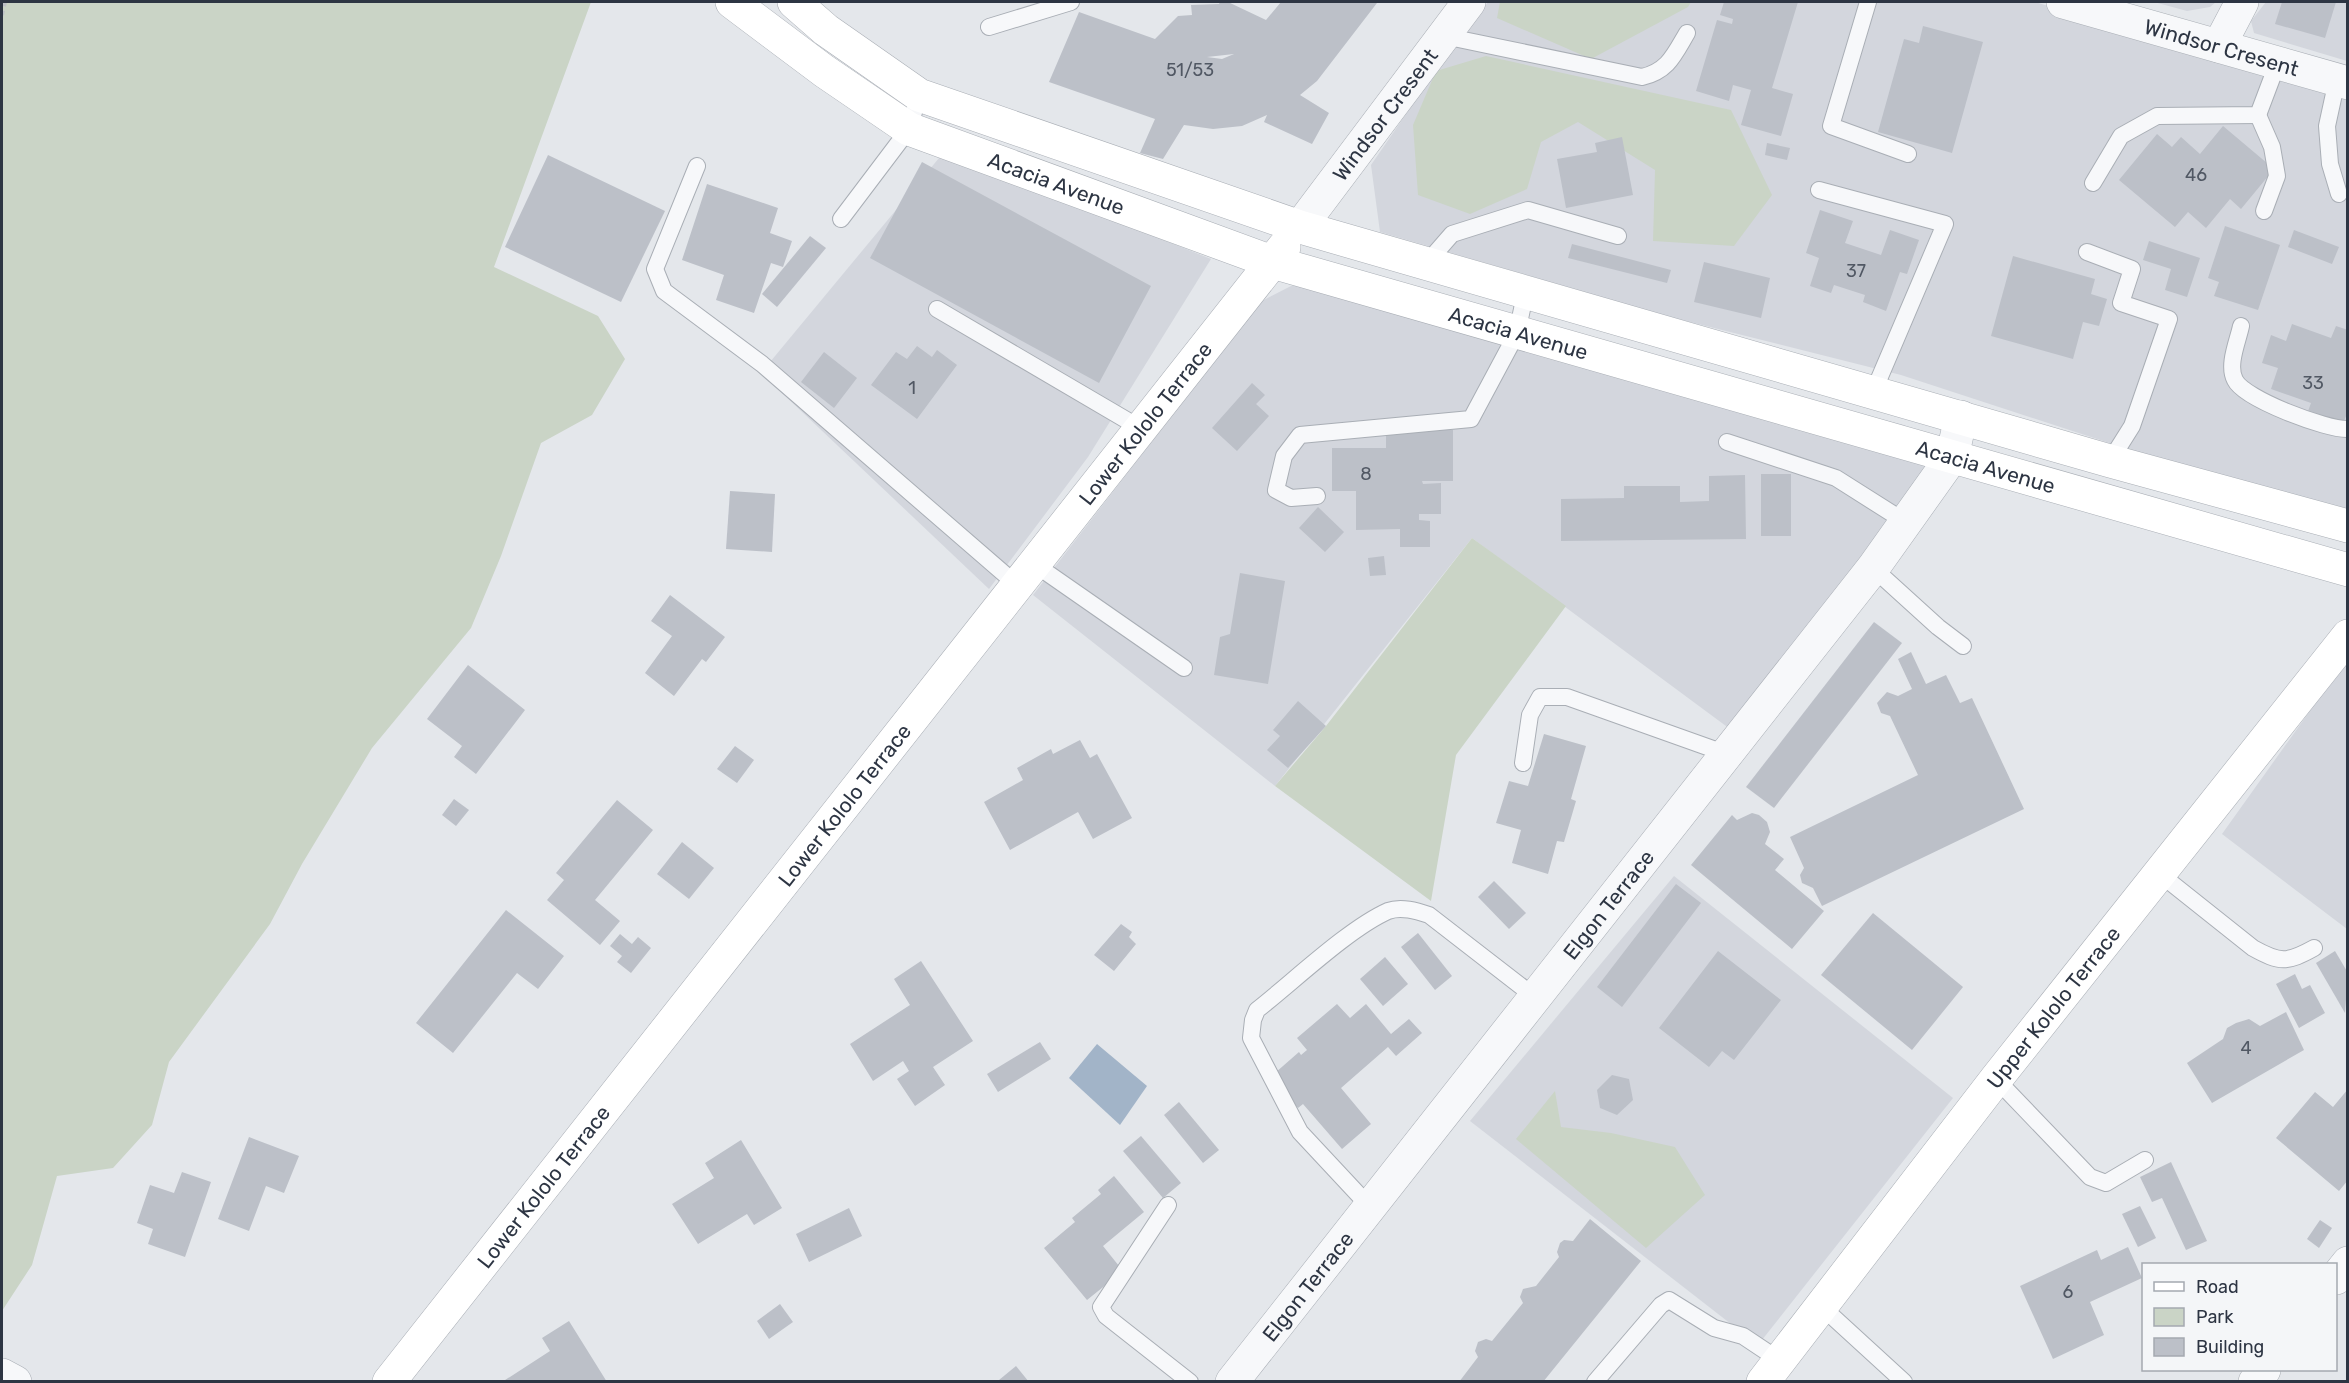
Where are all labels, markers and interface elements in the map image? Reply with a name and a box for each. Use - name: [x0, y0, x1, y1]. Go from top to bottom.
- street label: Windsor Cresent: [2142, 13, 2302, 81]
- street label: Windsor Cresent: [1327, 43, 1443, 186]
- house number: 51/53: [1166, 59, 1214, 81]
- street label: Acacia Avenue: [985, 147, 1128, 219]
- house number: 46: [2185, 164, 2207, 186]
- house number: 37: [1846, 260, 1866, 282]
- street label: Acacia Avenue: [1446, 301, 1591, 364]
- street label: Lower Kololo Terrace: [1073, 337, 1217, 510]
- house number: 33: [2302, 372, 2324, 394]
- house number: 1: [908, 377, 916, 399]
- street label: Acacia Avenue: [1913, 435, 2058, 498]
- house number: 8: [1360, 463, 1372, 485]
- street label: Lower Kololo Terrace: [772, 719, 916, 891]
- street label: Elgon Terrace: [1557, 845, 1659, 964]
- street label: Upper Kololo Terrace: [1981, 921, 2125, 1093]
- house number: 4: [2240, 1037, 2252, 1059]
- street label: Lower Kololo Terrace: [471, 1100, 615, 1273]
- street label: Elgon Terrace: [1257, 1226, 1358, 1346]
- legend: [2142, 1263, 2337, 1371]
- text: Road: [2196, 1276, 2239, 1298]
- house number: 6: [2063, 1281, 2074, 1303]
- text: Park: [2196, 1306, 2234, 1328]
- text: Building: [2196, 1336, 2264, 1358]

